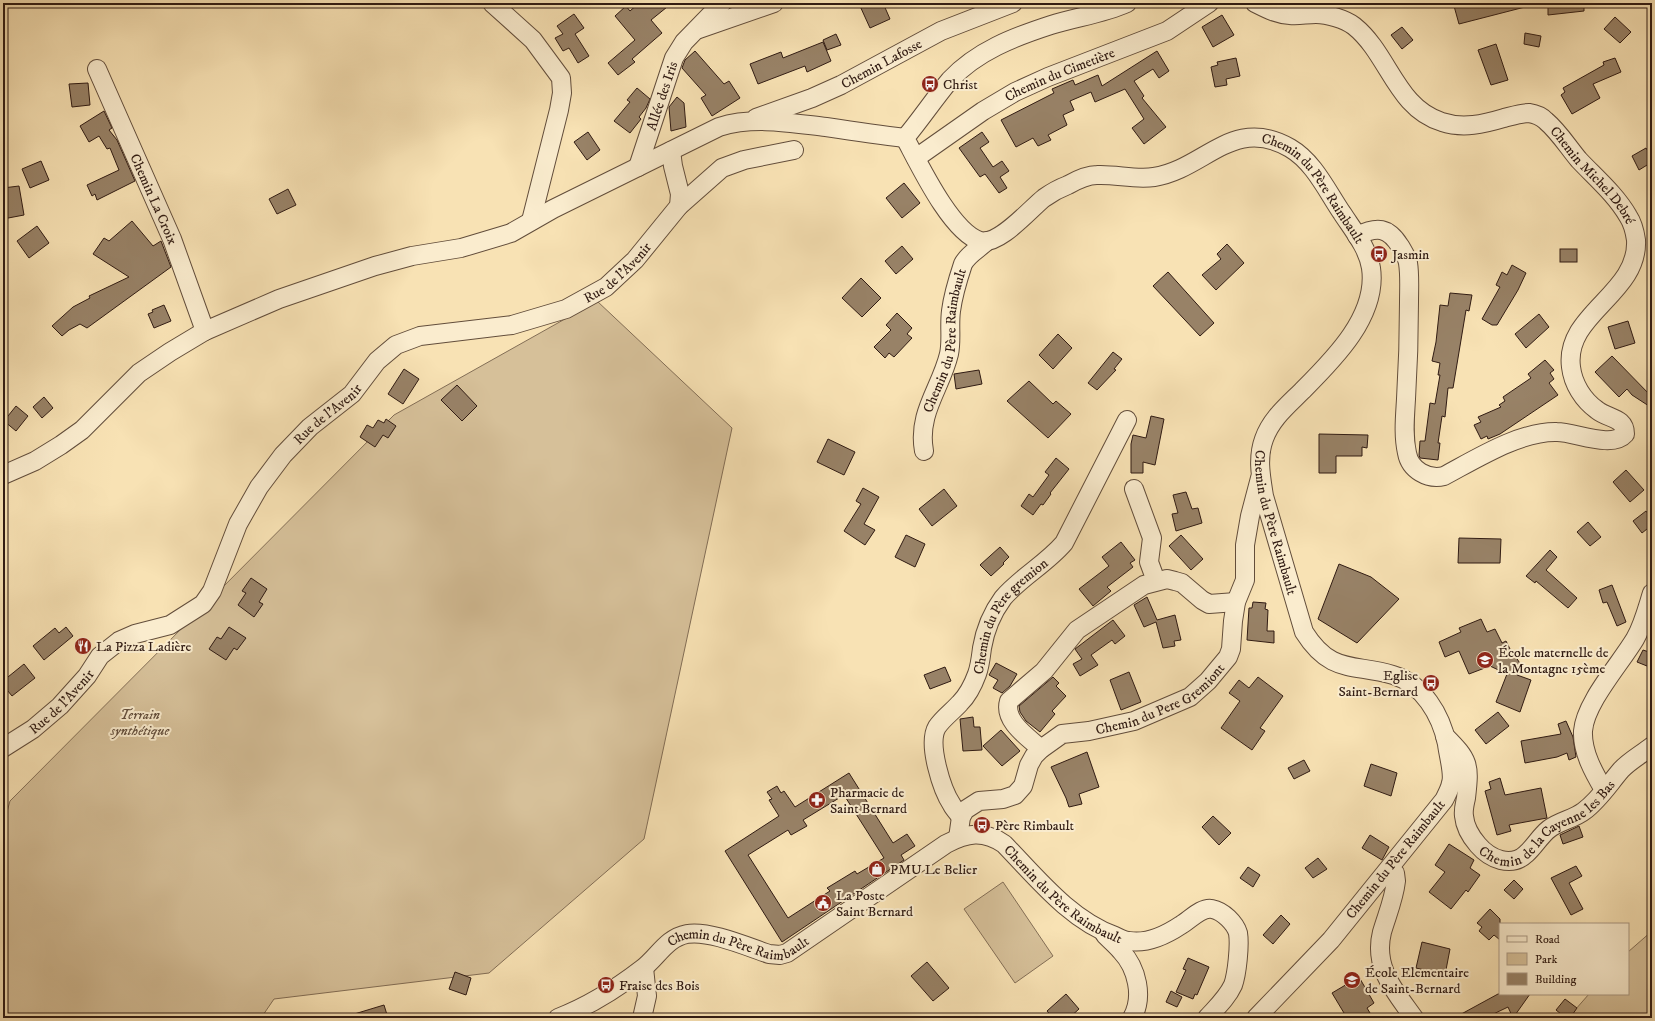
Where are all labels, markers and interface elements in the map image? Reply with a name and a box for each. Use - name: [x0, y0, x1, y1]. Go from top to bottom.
- street label: Chemin Lafosse: [838, 35, 925, 93]
- street label: Chemin du Cimetière: [1002, 44, 1118, 106]
- street label: Allée des Iris: [643, 59, 682, 133]
- bus stop icon: Christ: [920, 74, 940, 94]
- place label: Christ: [943, 76, 978, 94]
- street label: Chemin Michel Debré: [1546, 123, 1639, 227]
- street label: Chemin du Père Raimbault: [1260, 130, 1368, 248]
- street label: Chemin La Croix: [125, 151, 181, 247]
- street label: Rue de l'Avenir: [581, 238, 656, 308]
- bus stop icon: Jasmin: [1369, 244, 1389, 264]
- place label: Jasmin: [1390, 246, 1430, 264]
- street label: Chemin du Père Raimbault: [919, 266, 971, 415]
- street label: Rue de l'Avenir: [290, 380, 367, 449]
- street label: Chemin du Père Raimbault: [1250, 449, 1301, 598]
- street label: Chemin du Père gremion: [970, 554, 1053, 676]
- restaurant icon: La Pizza Ladière: [73, 636, 93, 656]
- place label: La Pizza Ladière: [96, 638, 192, 656]
- place label: École maternelle de la Montagne 15ème: [1498, 644, 1609, 678]
- school or university icon: École maternelle de la Montagne 15ème: [1475, 650, 1495, 670]
- street label: Chemin du Pere Gremiont: [1094, 660, 1229, 739]
- street label: Rue de l'Avenir: [26, 666, 99, 738]
- place label: Eglise Saint-Bernard: [1338, 667, 1418, 701]
- bus stop icon: Eglise Saint-Bernard: [1421, 673, 1441, 693]
- park label: Terrain synthétique: [110, 706, 171, 740]
- street label: Chemin de la Cayenne les Bas: [1474, 777, 1620, 871]
- place label: Pharmacie de Saint Bernard: [830, 784, 907, 818]
- pharmacy icon: Pharmacie de Saint Bernard: [807, 790, 827, 810]
- street label: Chemin du Père Raimbault: [1342, 796, 1450, 923]
- bus stop icon: Père Rimbault: [972, 815, 992, 835]
- place label: Père Rimbault: [995, 817, 1075, 835]
- street label: Chemin du Père Raimbault: [1000, 841, 1125, 948]
- shop icon: PMU Le Belier: [867, 859, 887, 879]
- place label: PMU Le Belier: [890, 861, 978, 879]
- place label: La Poste Saint Bernard: [836, 887, 913, 921]
- public building icon: La Poste Saint Bernard: [813, 893, 833, 913]
- legend: [1499, 923, 1629, 995]
- street label: Chemin du Père Raimbault: [664, 925, 813, 965]
- text: Road: [1535, 932, 1560, 947]
- text: Park: [1535, 952, 1557, 967]
- place label: École Elementaire de Saint-Bernard: [1365, 964, 1469, 998]
- school or university icon: École Elementaire de Saint-Bernard: [1342, 970, 1362, 990]
- text: Building: [1535, 972, 1576, 987]
- bus stop icon: Fraise des Bois: [596, 975, 616, 995]
- place label: Fraise des Bois: [619, 977, 700, 995]

